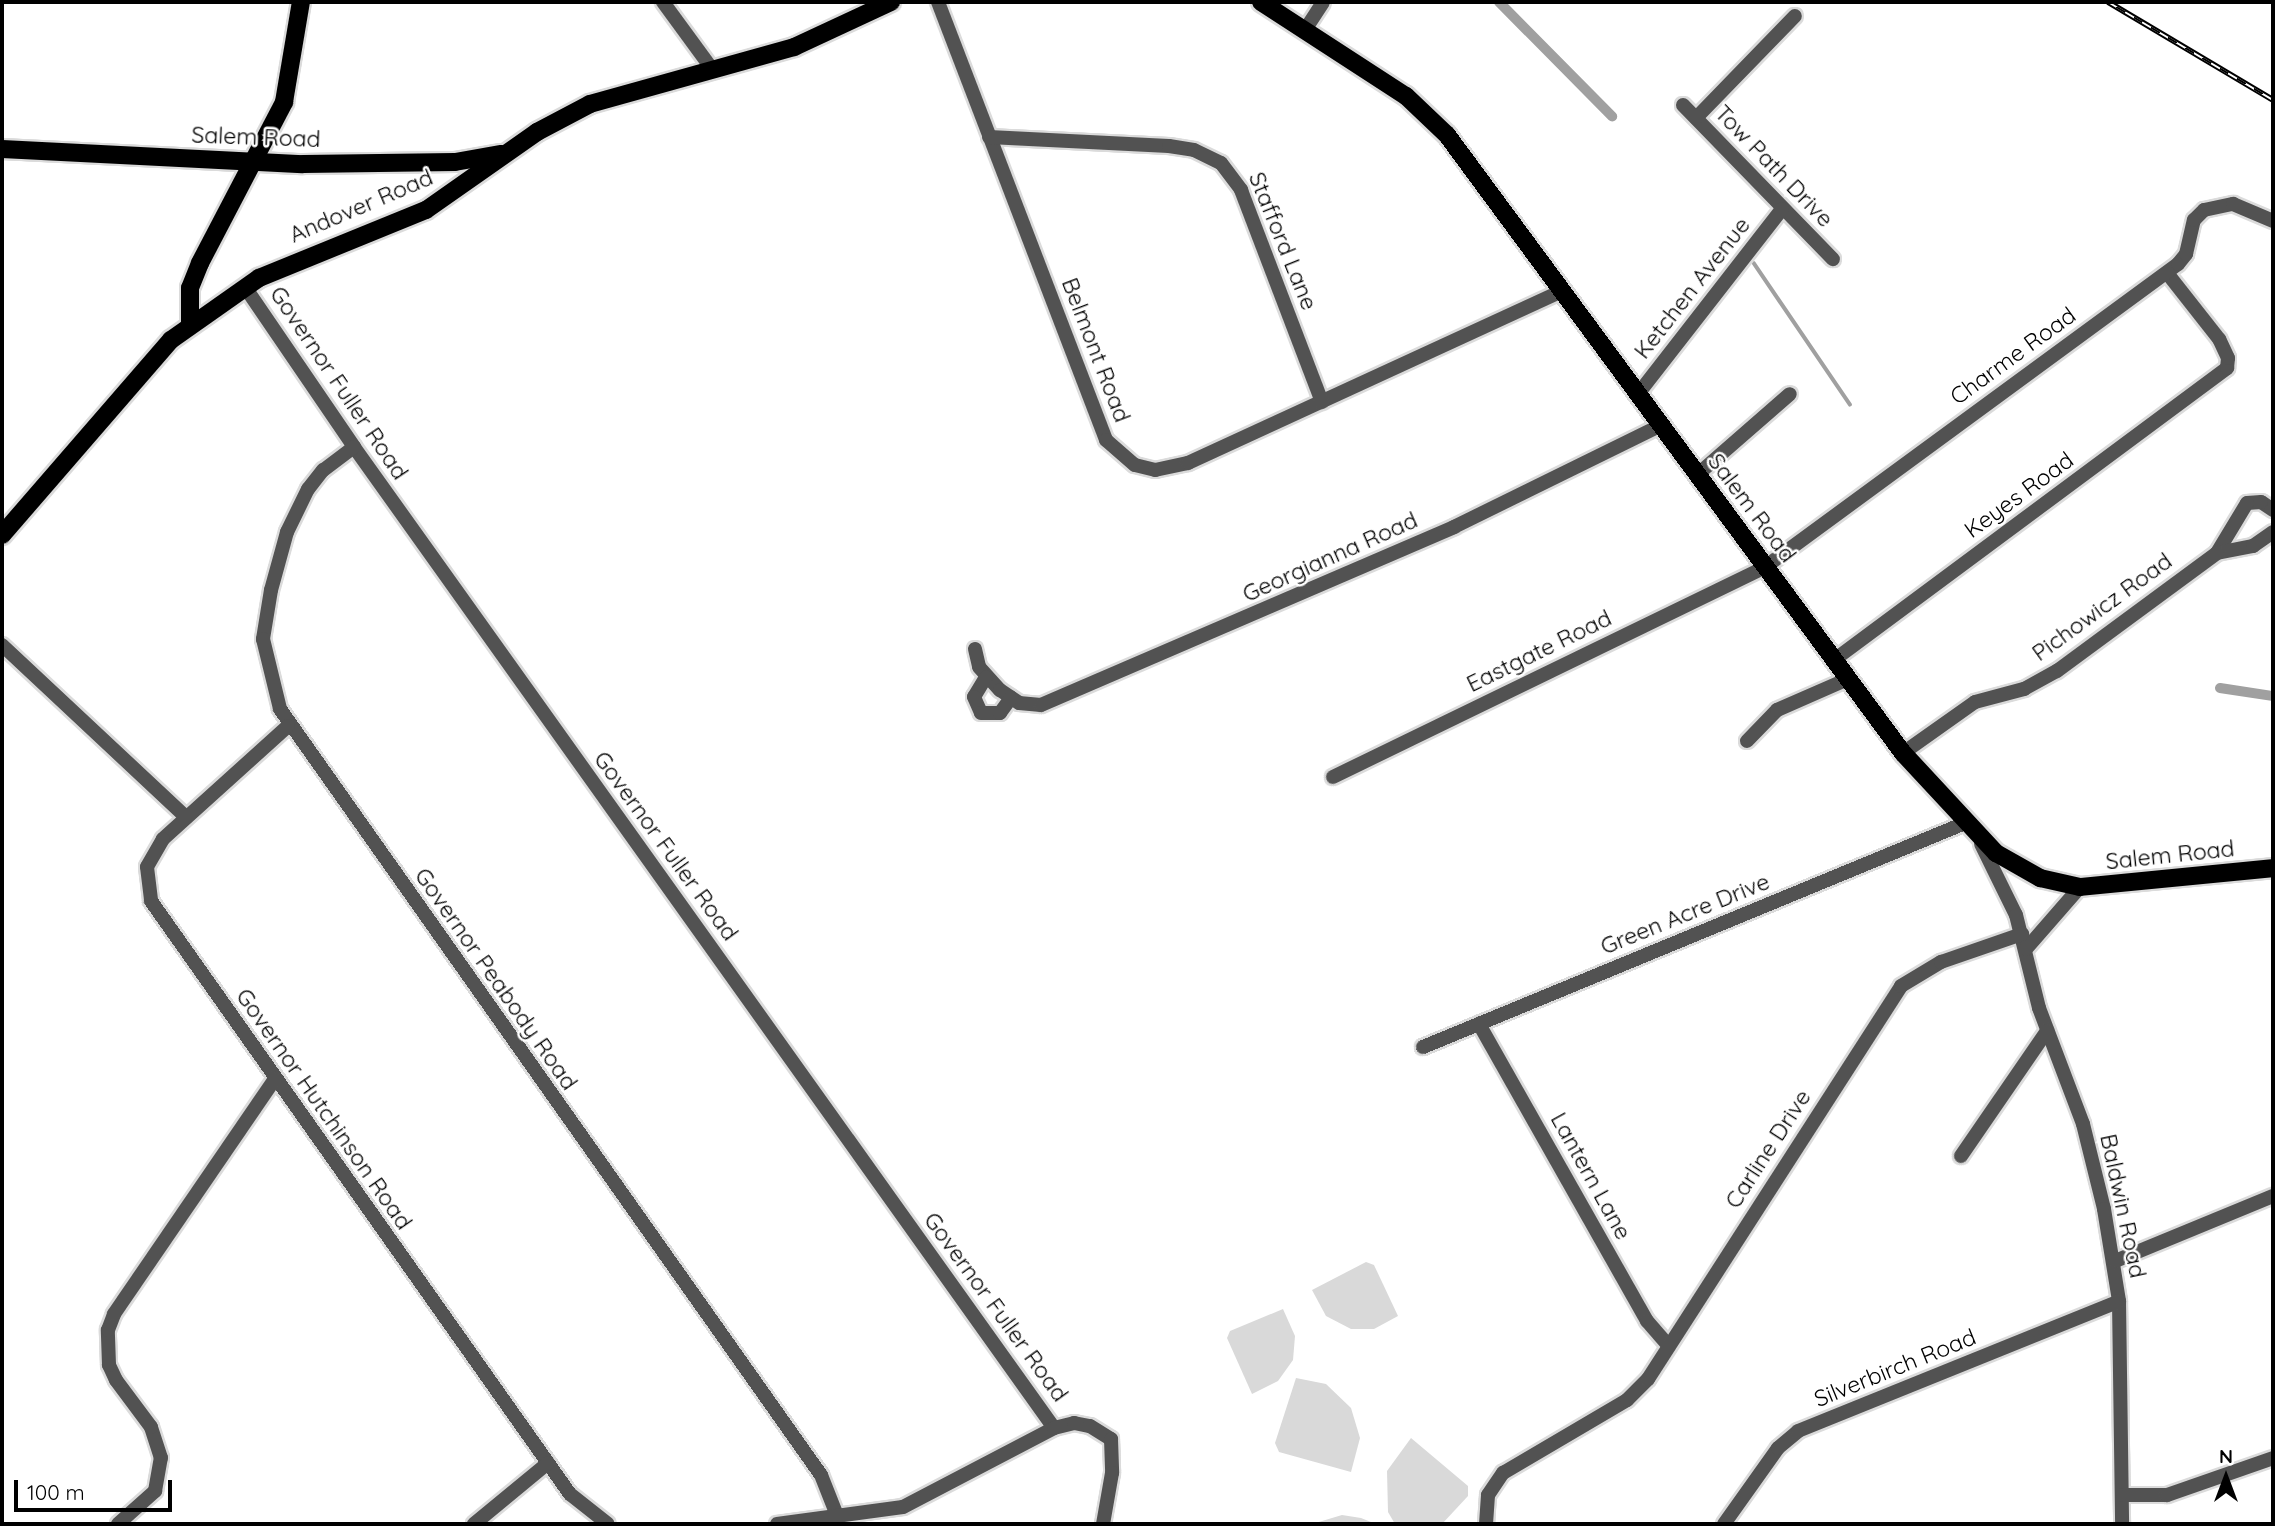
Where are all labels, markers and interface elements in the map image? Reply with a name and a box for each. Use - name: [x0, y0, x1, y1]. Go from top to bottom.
- street label: Tow Path Drive: [1709, 99, 1839, 233]
- street label: Salem Road: [191, 121, 321, 153]
- street label: Andover Road: [285, 163, 437, 249]
- street label: Stafford Lane: [1243, 168, 1323, 314]
- street label: Ketchen Avenue: [1628, 212, 1756, 364]
- street label: Belmont Road: [1056, 274, 1136, 426]
- street label: Governor Fuller Road: [264, 281, 414, 485]
- street label: Charme Road: [1945, 301, 2081, 411]
- street label: Keyes Road: [1959, 446, 2079, 544]
- street label: Salem Road: [1702, 448, 1802, 568]
- street label: Georgianna Road: [1238, 506, 1422, 608]
- street label: Pichowicz Road: [2027, 547, 2177, 667]
- street label: Eastgate Road: [1462, 604, 1616, 698]
- street label: Governor Fuller Road: [588, 746, 744, 946]
- street label: Salem Road: [2104, 835, 2236, 875]
- street label: Governor Peabody Road: [409, 863, 583, 1095]
- street label: Green Acre Drive: [1597, 868, 1773, 960]
- street label: Governor Hutchinson Road: [230, 983, 418, 1235]
- street label: Carline Drive: [1719, 1084, 1817, 1214]
- street label: Lantern Lane: [1545, 1108, 1637, 1244]
- street label: Baldwin Road: [2094, 1131, 2152, 1281]
- street label: Governor Fuller Road: [918, 1207, 1074, 1407]
- street label: Silverbirch Road: [1810, 1323, 1980, 1413]
- north arrow: [2191, 1442, 2261, 1512]
- text: N: [2219, 1444, 2233, 1468]
- scale bar: [18, 1466, 175, 1510]
- text: 100 m: [27, 1479, 85, 1505]

